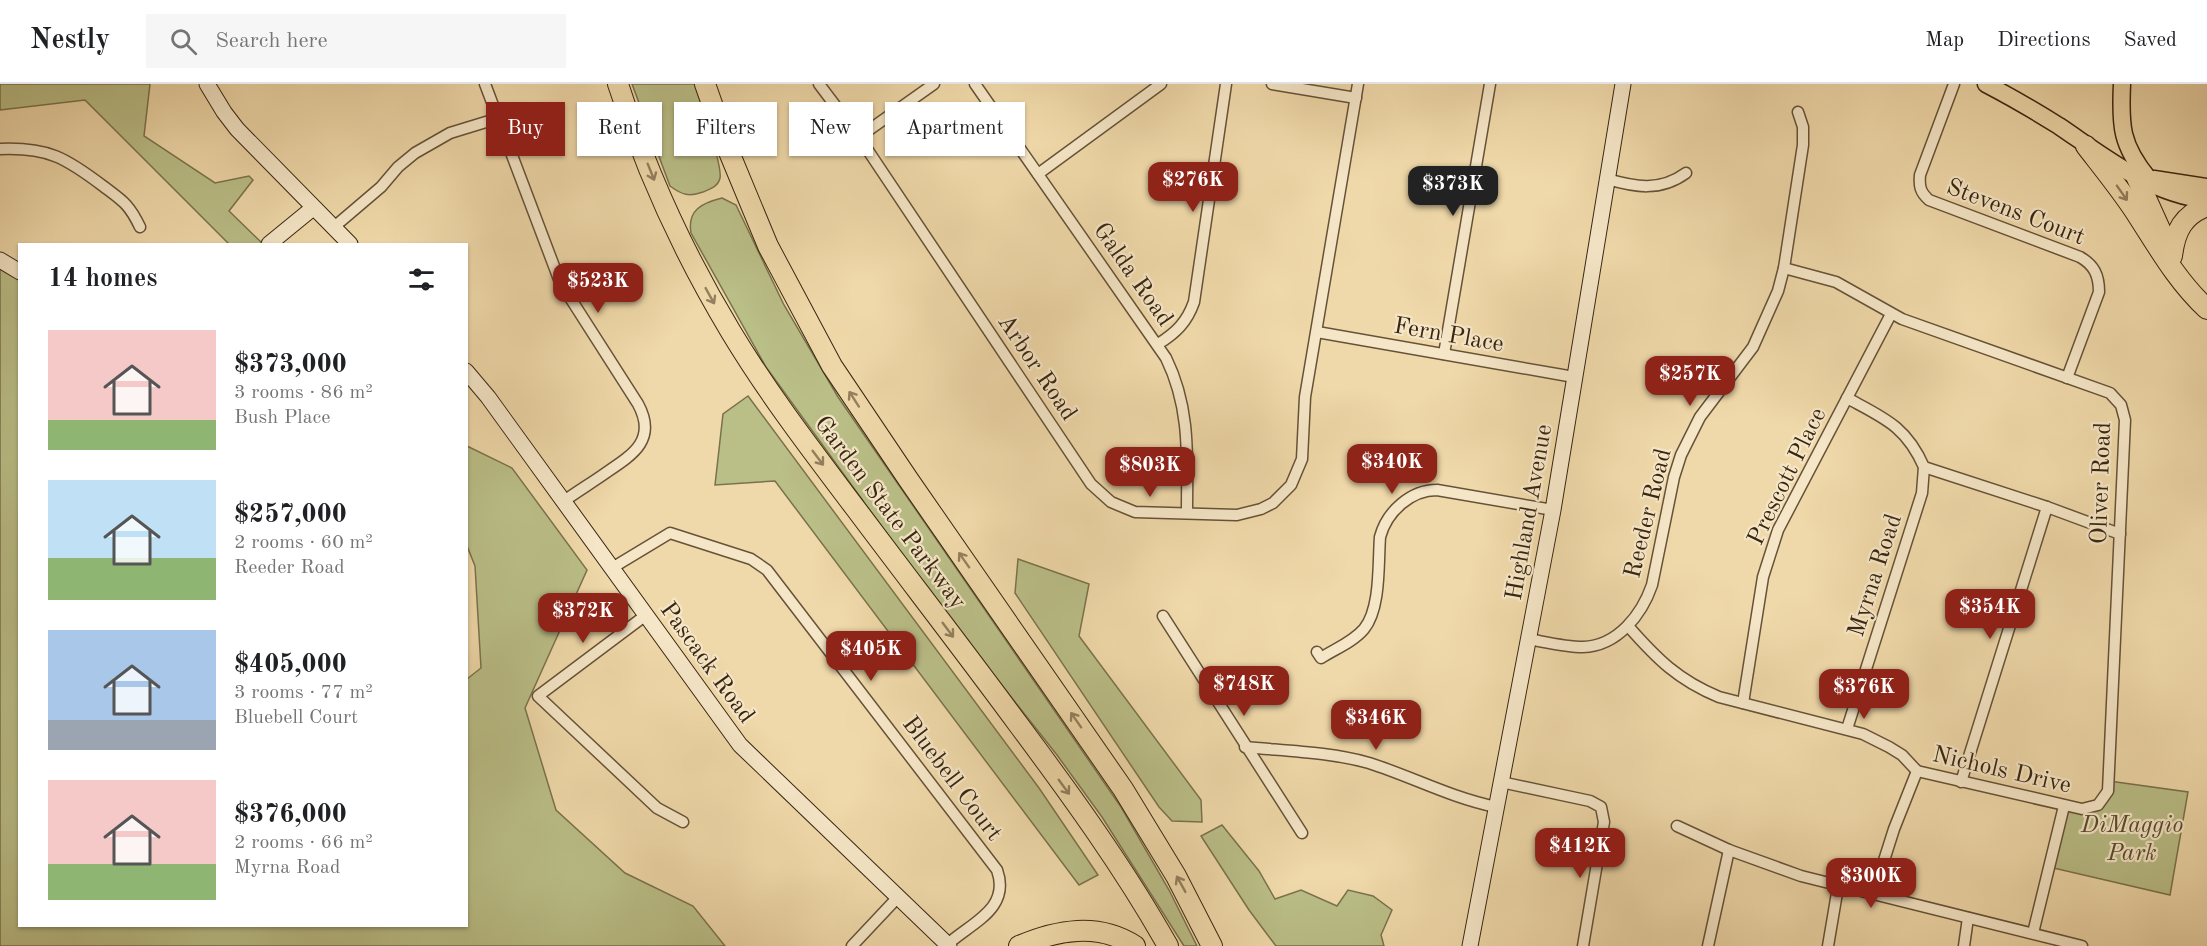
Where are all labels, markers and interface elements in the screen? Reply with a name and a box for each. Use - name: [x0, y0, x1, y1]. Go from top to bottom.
- search box: [146, 14, 566, 68]
- icon: search: [167, 25, 200, 58]
- text: Nestly: [30, 27, 110, 55]
- text: Search here: [215, 30, 328, 52]
- text: Map: [1925, 30, 1964, 51]
- text: Directions: [1997, 30, 2091, 51]
- text: Saved: [2124, 30, 2177, 51]
- chip: Buy: [486, 102, 565, 156]
- chip: Rent: [577, 102, 662, 156]
- chip: Filters: [674, 102, 777, 156]
- chip: New: [789, 102, 873, 156]
- chip: Apartment: [885, 102, 1025, 156]
- pin: $276K: [1151, 162, 1235, 213]
- one-way arrow: [646, 163, 657, 181]
- pin: $373K: [1411, 166, 1495, 217]
- text: $276K: [1162, 171, 1224, 191]
- text: $373K: [1422, 175, 1484, 195]
- street label: Stevens Court: [1943, 175, 2088, 250]
- one-way arrow: [2116, 184, 2128, 200]
- street label: Galda Road: [1088, 219, 1177, 331]
- icon: filters: [405, 263, 438, 296]
- pin: $523K: [556, 263, 640, 314]
- text: 14 homes: [48, 266, 157, 292]
- text: $523K: [567, 272, 629, 292]
- one-way arrow: [704, 287, 716, 304]
- street label: Arbor Road: [992, 311, 1081, 426]
- street label: Fern Place: [1392, 314, 1506, 357]
- text: $373,000: [234, 352, 347, 378]
- icon: home: [96, 354, 168, 426]
- pin: $257K: [1648, 356, 1732, 407]
- text: $257K: [1659, 365, 1721, 385]
- text: 3 rooms · 86 m²: [234, 383, 373, 403]
- one-way arrow: [848, 392, 860, 408]
- street label: Prescott Place: [1744, 404, 1831, 549]
- text: Bush Place: [234, 408, 330, 428]
- street label: Garden State Parkway: [809, 412, 970, 614]
- street label: Oliver Road: [2088, 421, 2116, 545]
- street label: Highland Avenue: [1503, 423, 1557, 602]
- pin: $340K: [1350, 444, 1434, 495]
- street label: Reeder Road: [1621, 446, 1677, 581]
- pin: $803K: [1108, 447, 1192, 498]
- one-way arrow: [811, 450, 824, 466]
- text: $340K: [1361, 453, 1423, 473]
- text: $803K: [1119, 456, 1181, 476]
- text: $257,000: [234, 502, 347, 528]
- icon: home: [96, 504, 168, 576]
- street label: Myrna Road: [1845, 511, 1907, 640]
- text: 2 rooms · 60 m²: [234, 533, 373, 553]
- one-way arrow: [958, 552, 970, 569]
- text: Reeder Road: [234, 558, 345, 578]
- pin: $354K: [1948, 589, 2032, 640]
- pin: $372K: [541, 593, 625, 644]
- street label: Pascack Road: [655, 598, 758, 728]
- text: $354K: [1959, 598, 2021, 618]
- text: $372K: [552, 602, 614, 622]
- one-way arrow: [942, 622, 954, 638]
- pin: $405K: [829, 631, 913, 682]
- text: $405K: [840, 640, 902, 660]
- text: $405,000: [234, 652, 347, 678]
- icon: home: [96, 654, 168, 726]
- pin: $748K: [1202, 666, 1286, 717]
- pin: $376K: [1822, 669, 1906, 720]
- text: $748K: [1213, 675, 1275, 695]
- text: $376K: [1833, 678, 1895, 698]
- text: 3 rooms · 77 m²: [234, 683, 373, 703]
- pin: $346K: [1334, 700, 1418, 751]
- text: Bluebell Court: [234, 708, 358, 728]
- text: $346K: [1345, 709, 1407, 729]
- street label: Bluebell Court: [897, 713, 1006, 846]
- one-way arrow: [1070, 713, 1082, 729]
- street label: Nichols Drive: [1930, 743, 2073, 799]
- one-way arrow: [1058, 778, 1070, 794]
- text: $376,000: [234, 802, 347, 828]
- icon: home: [96, 804, 168, 876]
- park label: DiMaggio Park: [2080, 814, 2183, 866]
- pin: $412K: [1538, 828, 1622, 879]
- text: 2 rooms · 66 m²: [234, 833, 373, 853]
- text: $412K: [1549, 837, 1611, 857]
- text: Myrna Road: [234, 858, 340, 878]
- pin: $300K: [1829, 858, 1913, 909]
- text: $300K: [1840, 867, 1902, 887]
- one-way arrow: [1175, 876, 1187, 893]

